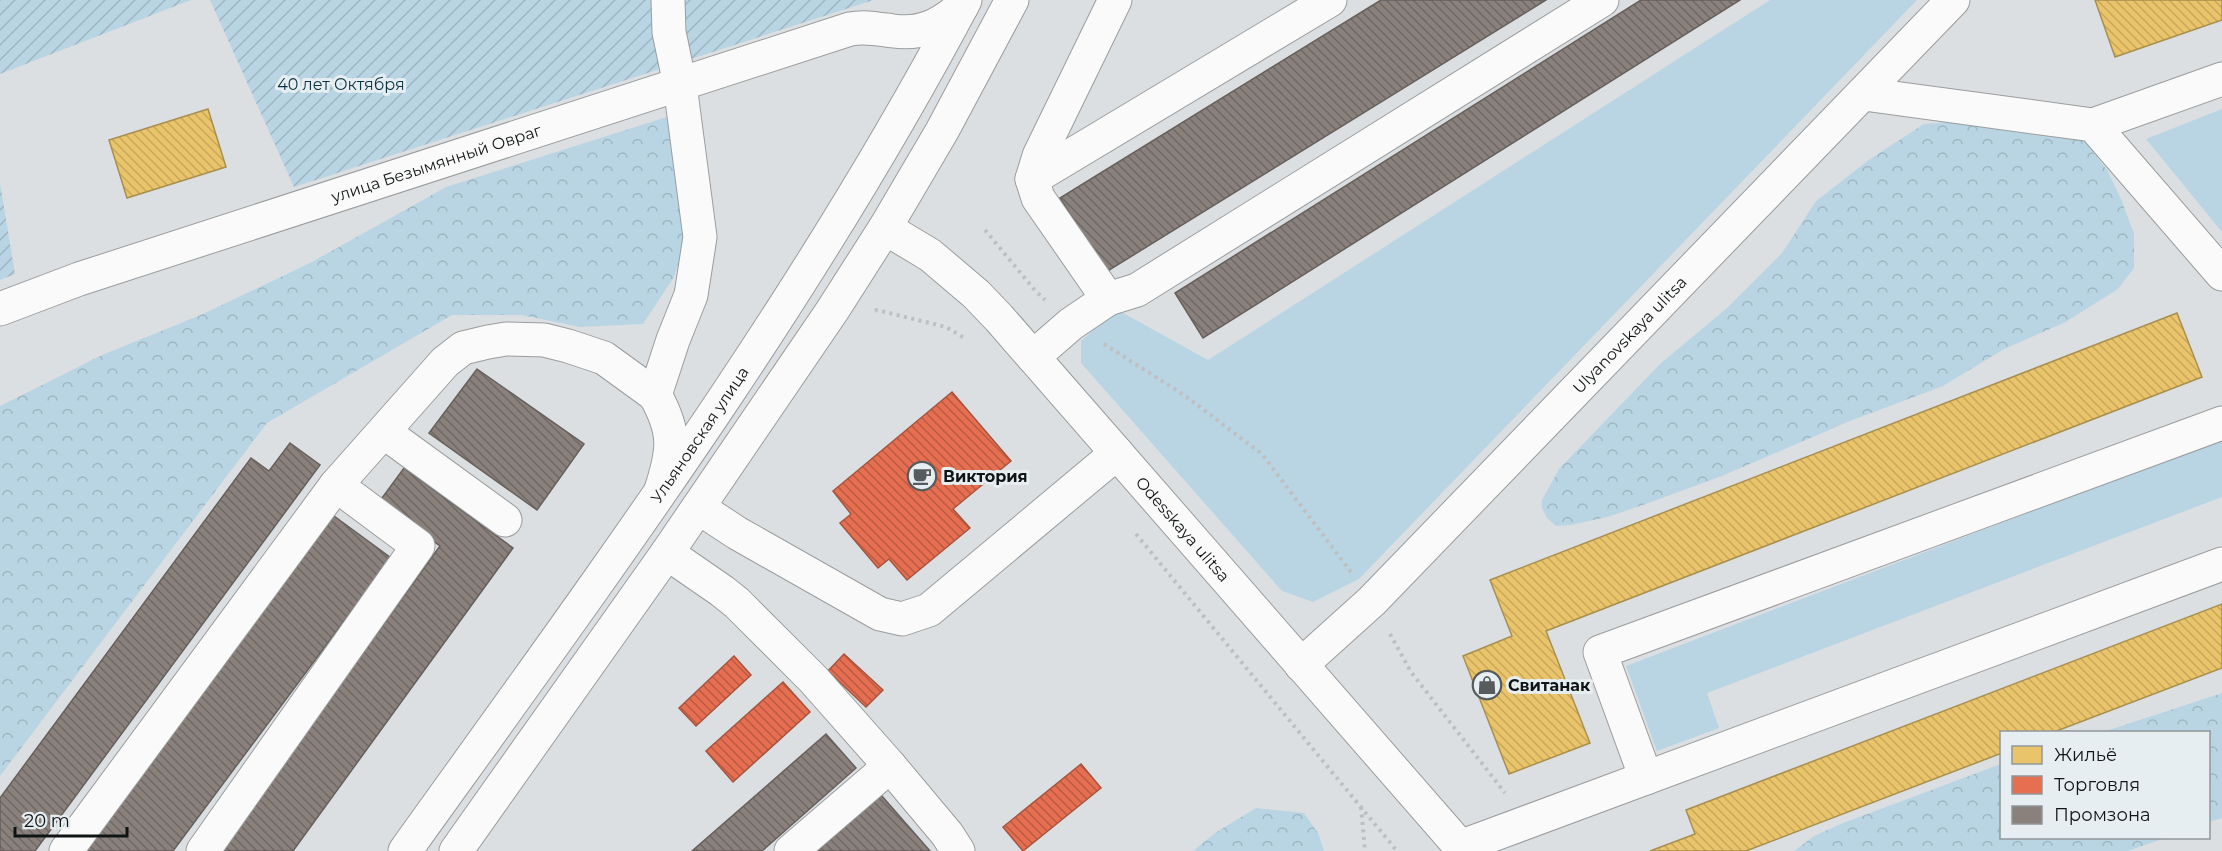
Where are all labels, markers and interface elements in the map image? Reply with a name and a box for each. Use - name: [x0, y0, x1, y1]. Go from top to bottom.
- park label: 40 лет Октября: [277, 75, 405, 94]
- street label: улица Безымянный Овраг: [328, 120, 544, 206]
- street label: Ulyanovskaya ulitsa: [1569, 272, 1690, 397]
- street label: Ульяновская улица: [646, 363, 752, 506]
- cafe icon: Виктория: [906, 460, 938, 492]
- place label: Виктория: [943, 467, 1028, 486]
- street label: Odesskaya ulitsa: [1132, 473, 1234, 585]
- shop icon: Свитанак: [1471, 669, 1503, 701]
- place label: Свитанак: [1508, 676, 1591, 695]
- legend: [2000, 731, 2210, 839]
- text: Жильё: [2054, 744, 2117, 766]
- text: Торговля: [2054, 774, 2140, 796]
- scale bar: [15, 800, 128, 838]
- text: Промзона: [2054, 804, 2151, 826]
- text: 20 m: [24, 810, 70, 832]

